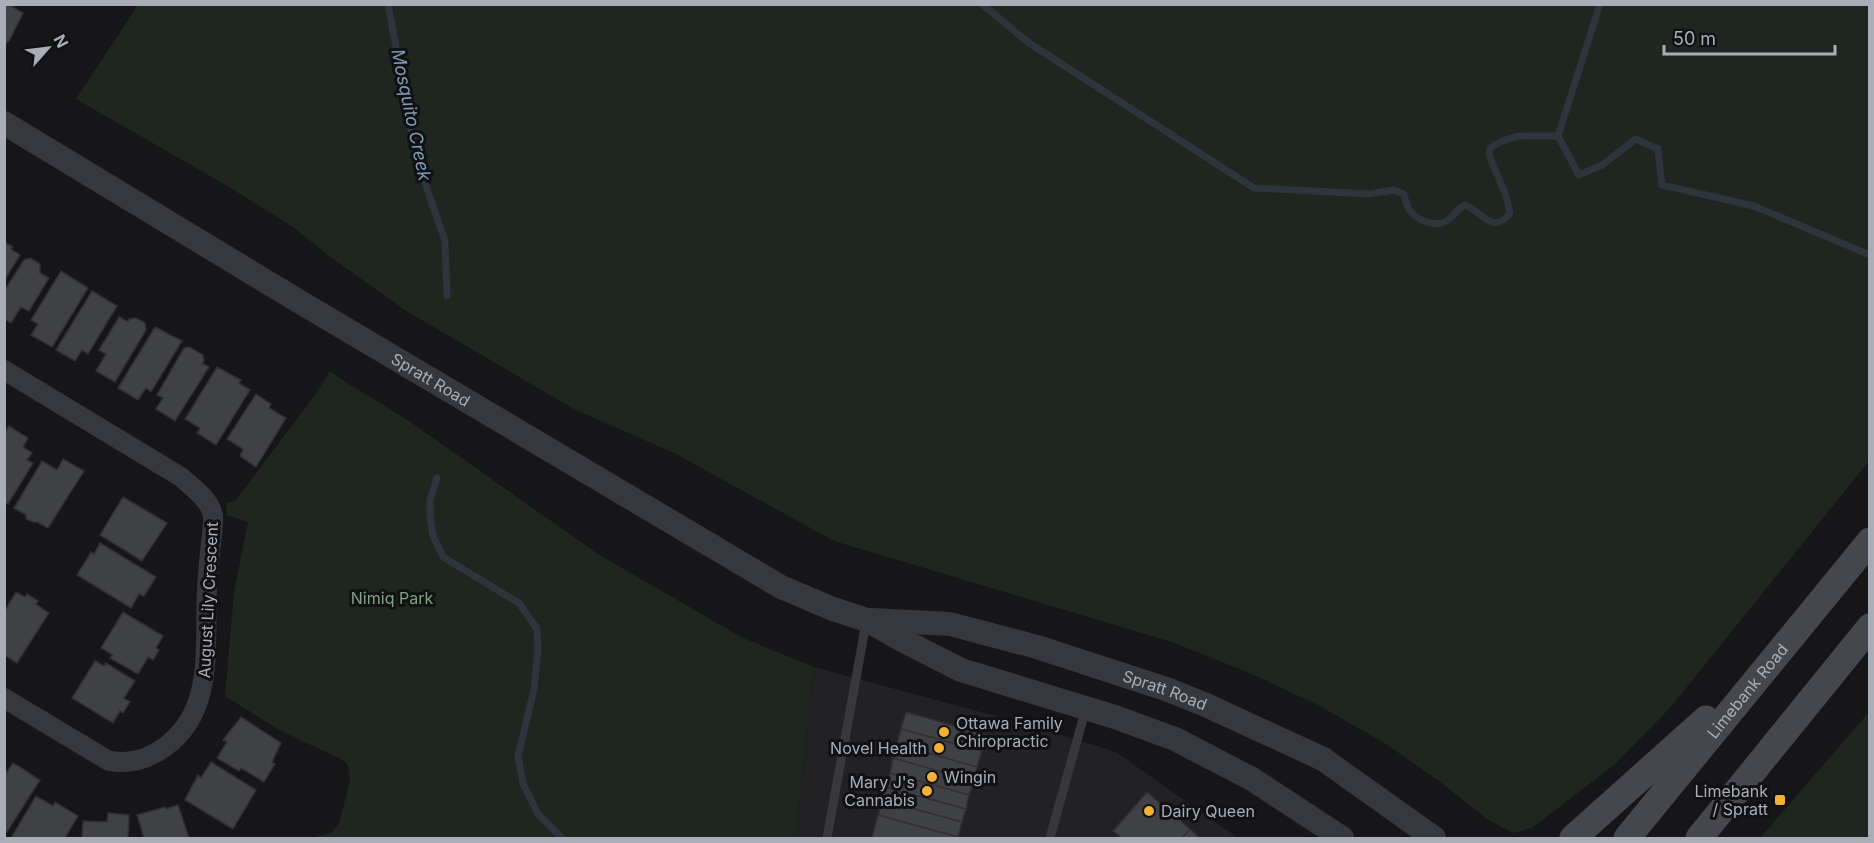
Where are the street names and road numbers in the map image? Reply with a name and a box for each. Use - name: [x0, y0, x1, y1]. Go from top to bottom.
- street label: Spratt Road: [388, 348, 474, 411]
- street label: August Lily Crescent: [194, 521, 222, 679]
- street label: Limebank Road: [1703, 640, 1792, 742]
- street label: Spratt Road: [1120, 666, 1210, 714]

